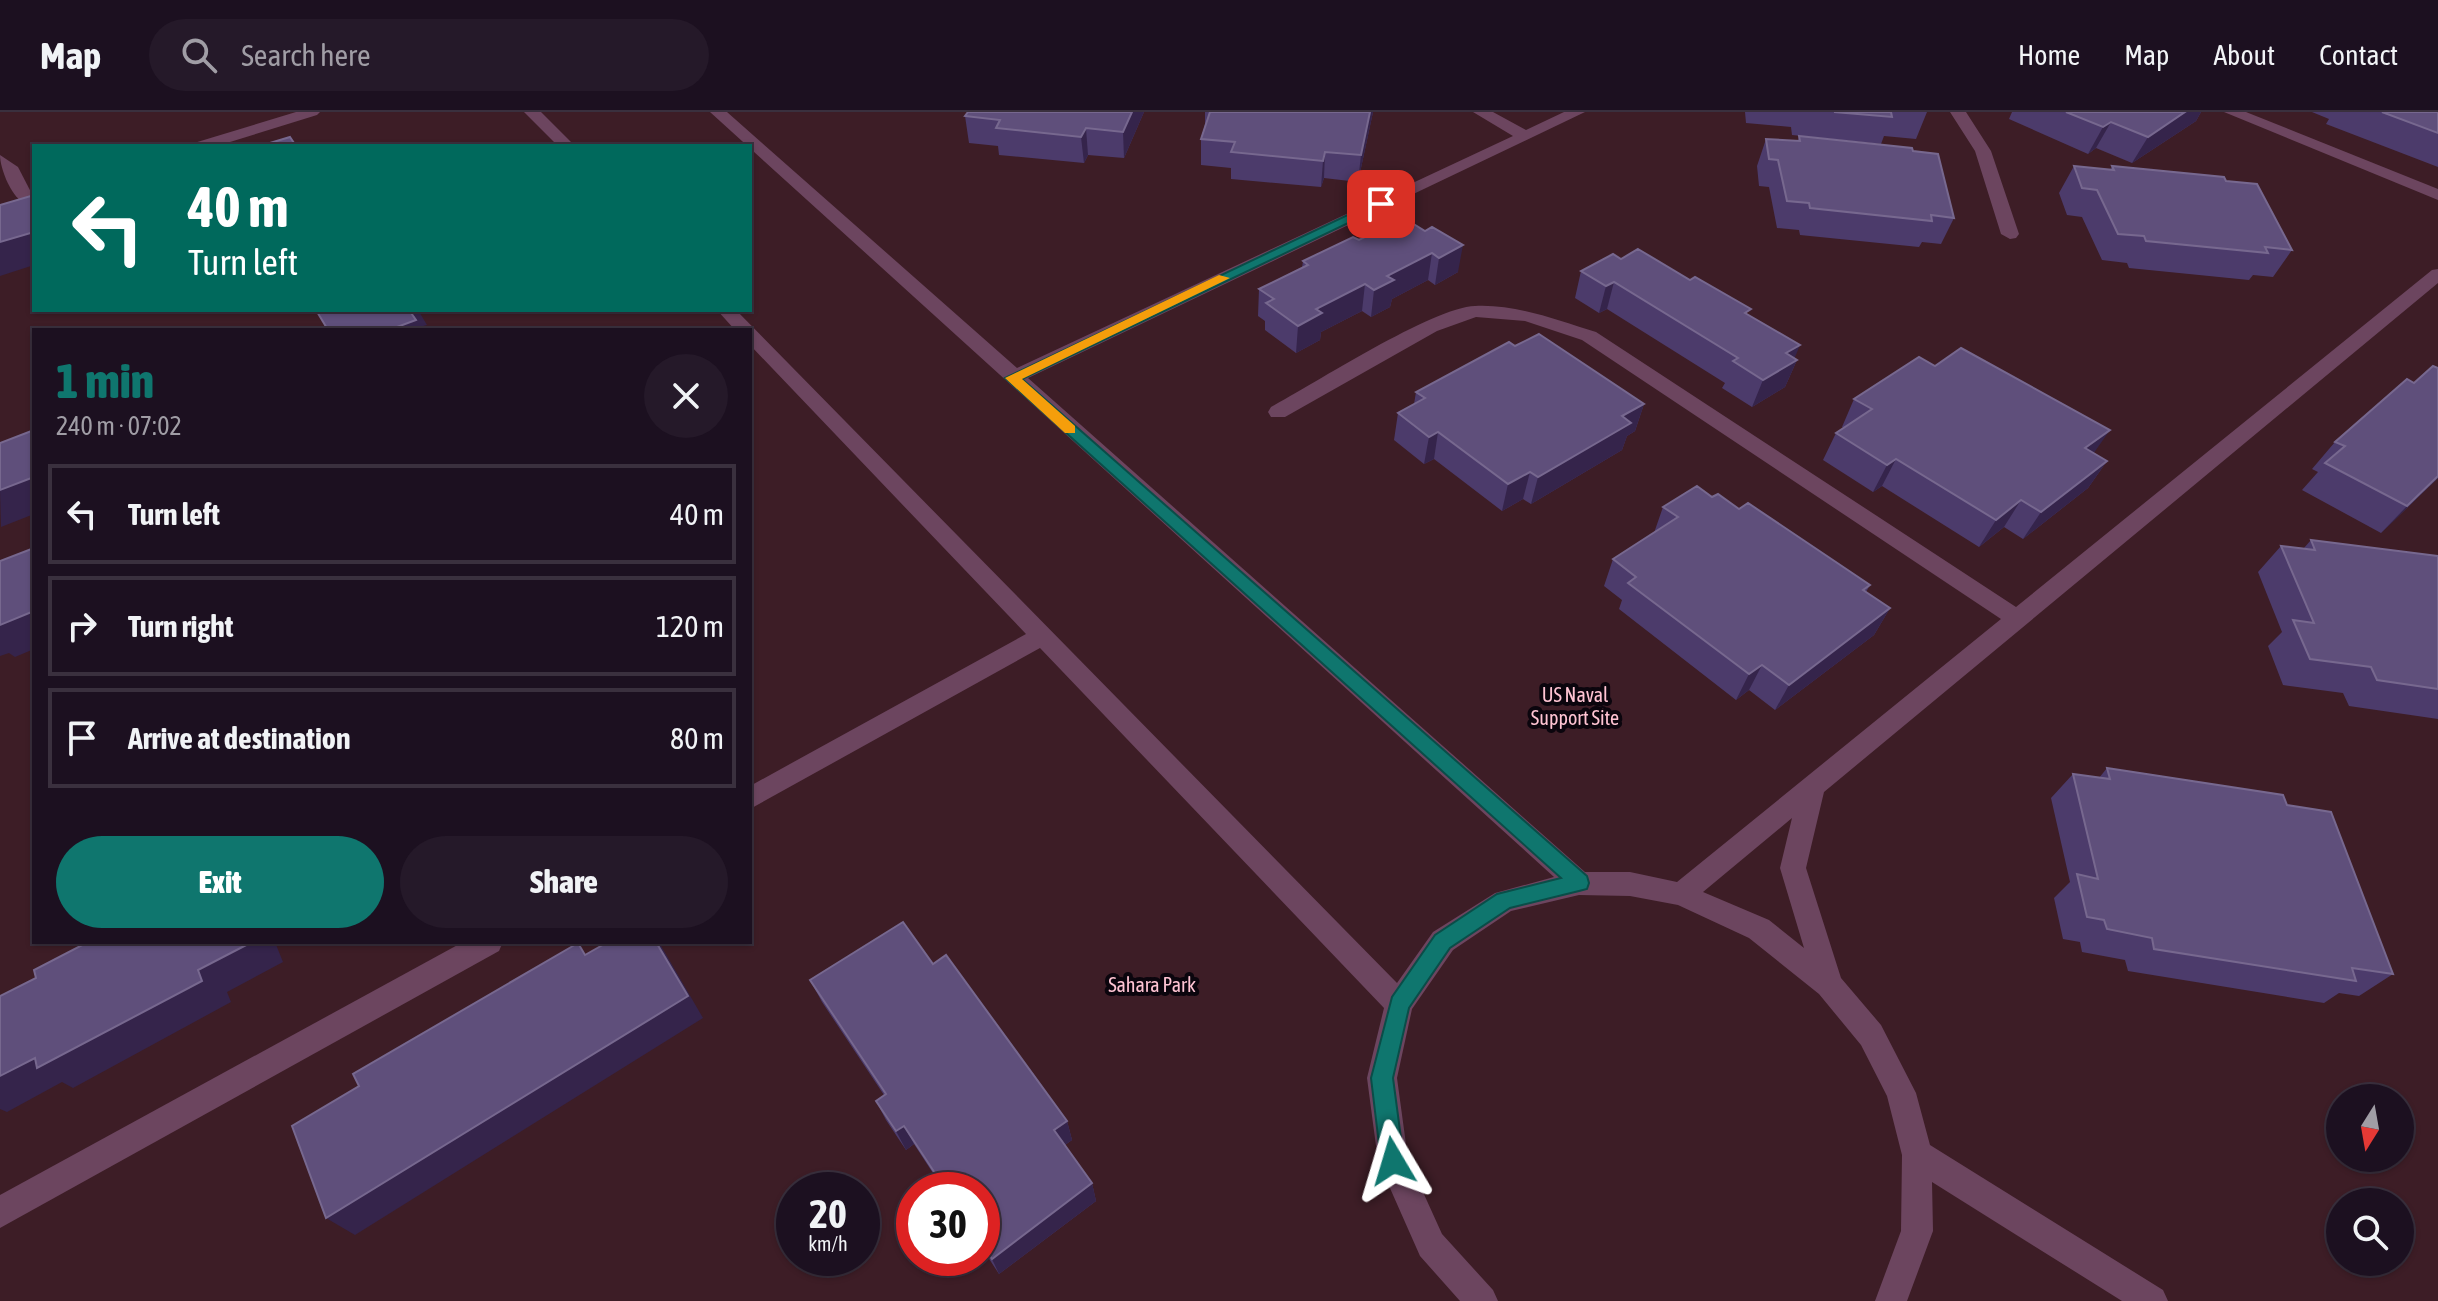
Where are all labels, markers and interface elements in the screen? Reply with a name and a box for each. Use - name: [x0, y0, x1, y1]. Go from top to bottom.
- search box: [149, 19, 709, 91]
- icon: search: [177, 33, 221, 77]
- text: Map: [40, 34, 101, 77]
- text: Search here: [241, 38, 371, 72]
- text: Home: [2018, 39, 2080, 71]
- text: Map: [2124, 39, 2169, 71]
- text: About: [2213, 39, 2275, 71]
- text: Contact: [2319, 39, 2398, 71]
- pin: [1347, 170, 1415, 238]
- text: 40 m: [188, 175, 289, 239]
- icon: left: [56, 176, 160, 280]
- icon: arrive: [1359, 182, 1403, 226]
- text: Turn left: [188, 241, 298, 283]
- text: 1 min: [56, 353, 154, 408]
- button: close: [644, 354, 728, 438]
- text: 240 m · 07:02: [56, 411, 182, 441]
- icon: left: [60, 492, 104, 536]
- text: Turn left: [128, 497, 220, 531]
- text: 40 m: [670, 497, 724, 531]
- icon: right: [60, 604, 104, 648]
- text: Turn right: [128, 609, 234, 643]
- text: 120 m: [656, 609, 724, 643]
- park label: US Naval Support Site: [1531, 683, 1619, 729]
- icon: arrive: [60, 716, 104, 760]
- text: Arrive at destination: [128, 721, 350, 755]
- text: 80 m: [670, 721, 724, 755]
- button: Exit: [56, 836, 384, 928]
- button: Share: [400, 836, 728, 928]
- park label: Sahara Park: [1108, 973, 1196, 996]
- north arrow: [2326, 1084, 2414, 1172]
- map controls: [2326, 1084, 2414, 1276]
- position arrow: [1351, 1119, 1435, 1203]
- speed limit sign: 30: [896, 1172, 1000, 1276]
- button: search: [2326, 1188, 2414, 1276]
- text: 20: [809, 1191, 847, 1236]
- text: km/h: [808, 1232, 848, 1255]

